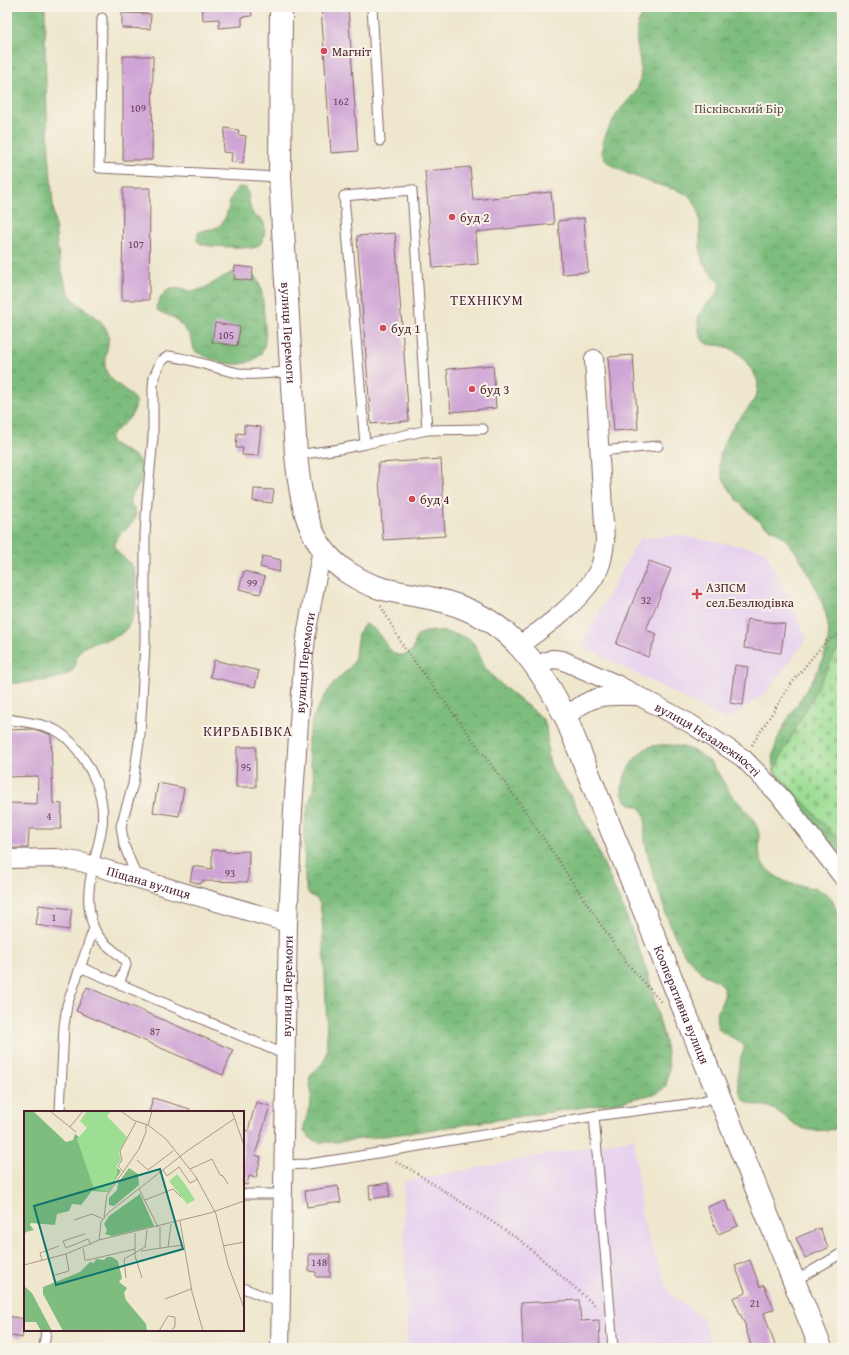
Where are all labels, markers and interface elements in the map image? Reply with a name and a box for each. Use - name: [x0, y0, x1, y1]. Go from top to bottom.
- place label: Магніт: [332, 42, 372, 61]
- marker: Магніт: [319, 46, 329, 56]
- house number: 162: [333, 93, 349, 109]
- park label: Пісківський Бір: [694, 99, 784, 118]
- house number: 109: [130, 100, 146, 116]
- place label: буд 2: [460, 208, 489, 227]
- marker: буд 2: [447, 212, 457, 222]
- house number: 107: [128, 236, 144, 252]
- street label: вулиця Перемоги: [276, 282, 301, 384]
- district label: ТЕХНІКУМ: [450, 290, 524, 310]
- place label: буд 1: [391, 319, 420, 338]
- marker: буд 1: [378, 323, 388, 333]
- house number: 105: [218, 327, 234, 343]
- place label: буд 3: [480, 380, 509, 399]
- marker: буд 3: [467, 384, 477, 394]
- place label: буд 4: [420, 490, 449, 509]
- marker: буд 4: [407, 494, 417, 504]
- house number: 99: [247, 575, 257, 591]
- place label: АЗПСМ сел.Безлюдівка: [706, 578, 795, 612]
- marker: АЗПСМ сел.Безлюдівка: [691, 588, 703, 600]
- house number: 32: [641, 592, 651, 608]
- street label: вулиця Перемоги: [291, 610, 320, 714]
- street label: вулиця Незалежності: [651, 697, 765, 781]
- district label: КИРБАБІВКА: [203, 721, 293, 741]
- house number: 95: [241, 759, 251, 775]
- house number: 4: [46, 808, 52, 824]
- street label: Піщана вулиця: [104, 861, 193, 904]
- house number: 93: [225, 865, 235, 881]
- house number: 1: [51, 909, 57, 925]
- street label: вулиця Перемоги: [277, 935, 298, 1037]
- street label: Кооперативна вулиця: [649, 942, 714, 1067]
- house number: 87: [150, 1023, 160, 1039]
- inset map: [24, 1111, 244, 1331]
- house number: 148: [311, 1254, 327, 1270]
- house number: 21: [750, 1295, 760, 1311]

